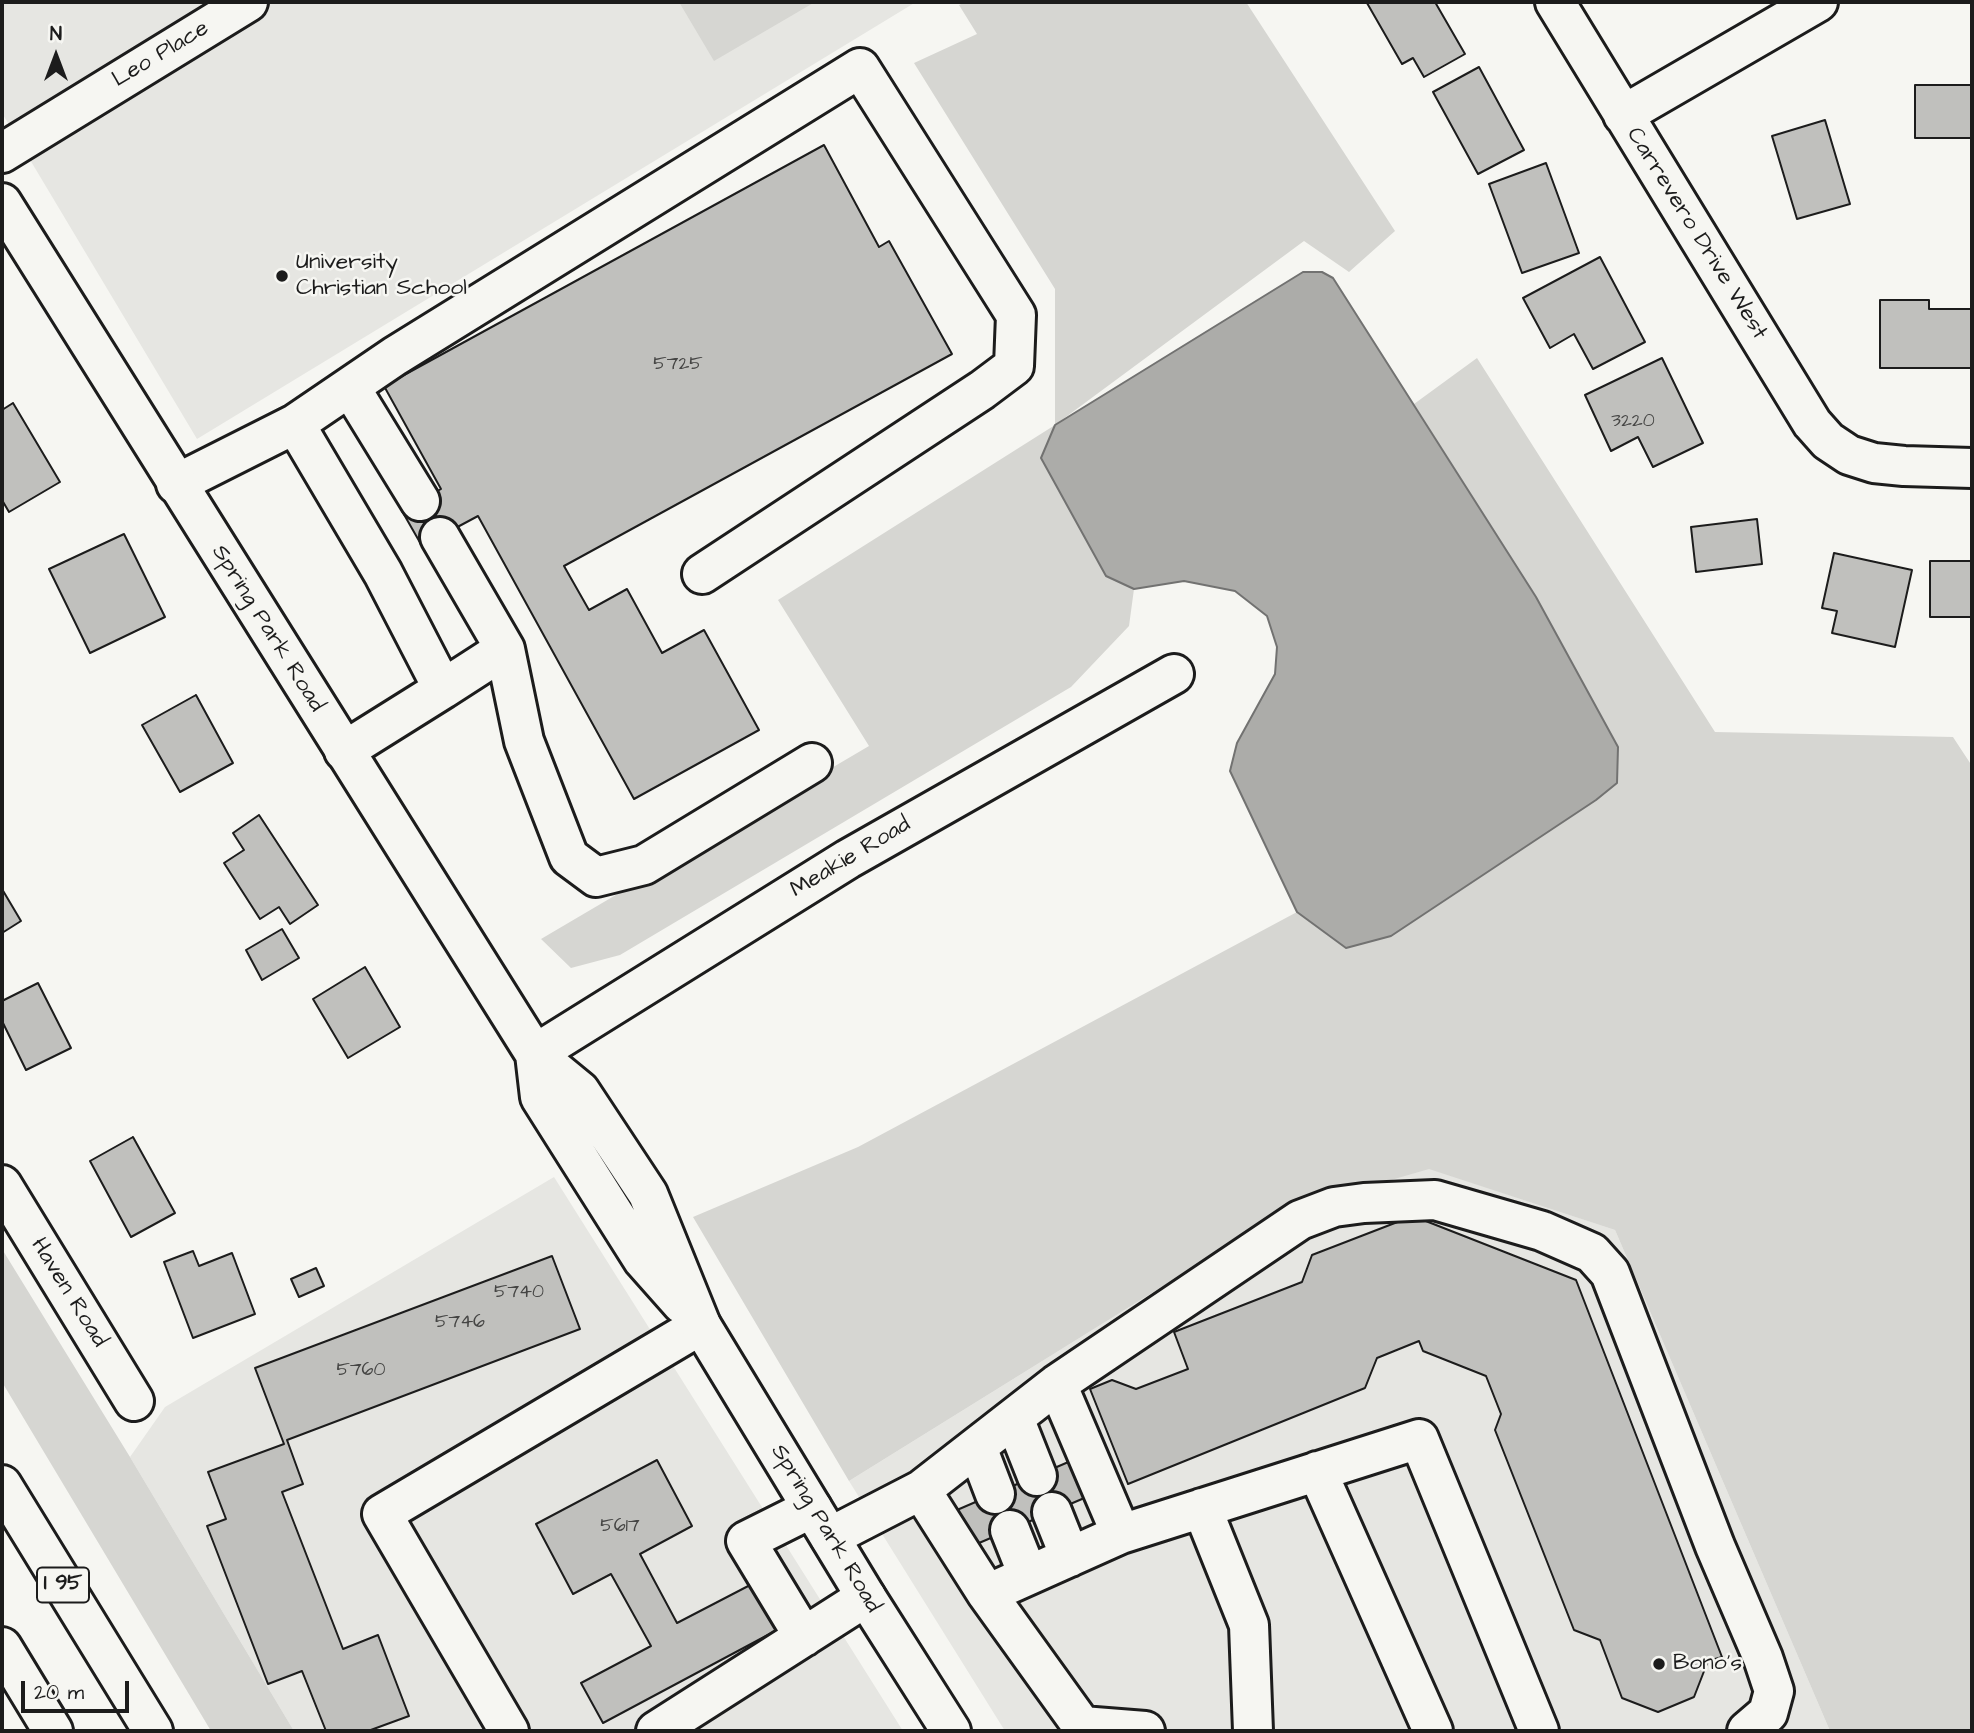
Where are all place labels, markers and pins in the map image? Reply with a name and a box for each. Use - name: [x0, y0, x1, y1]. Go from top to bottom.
- place label: University Christian School: [296, 249, 467, 303]
- marker: University Christian School: [274, 268, 290, 284]
- place label: Bono's: [1673, 1650, 1742, 1678]
- marker: Bono's: [1651, 1656, 1667, 1672]

